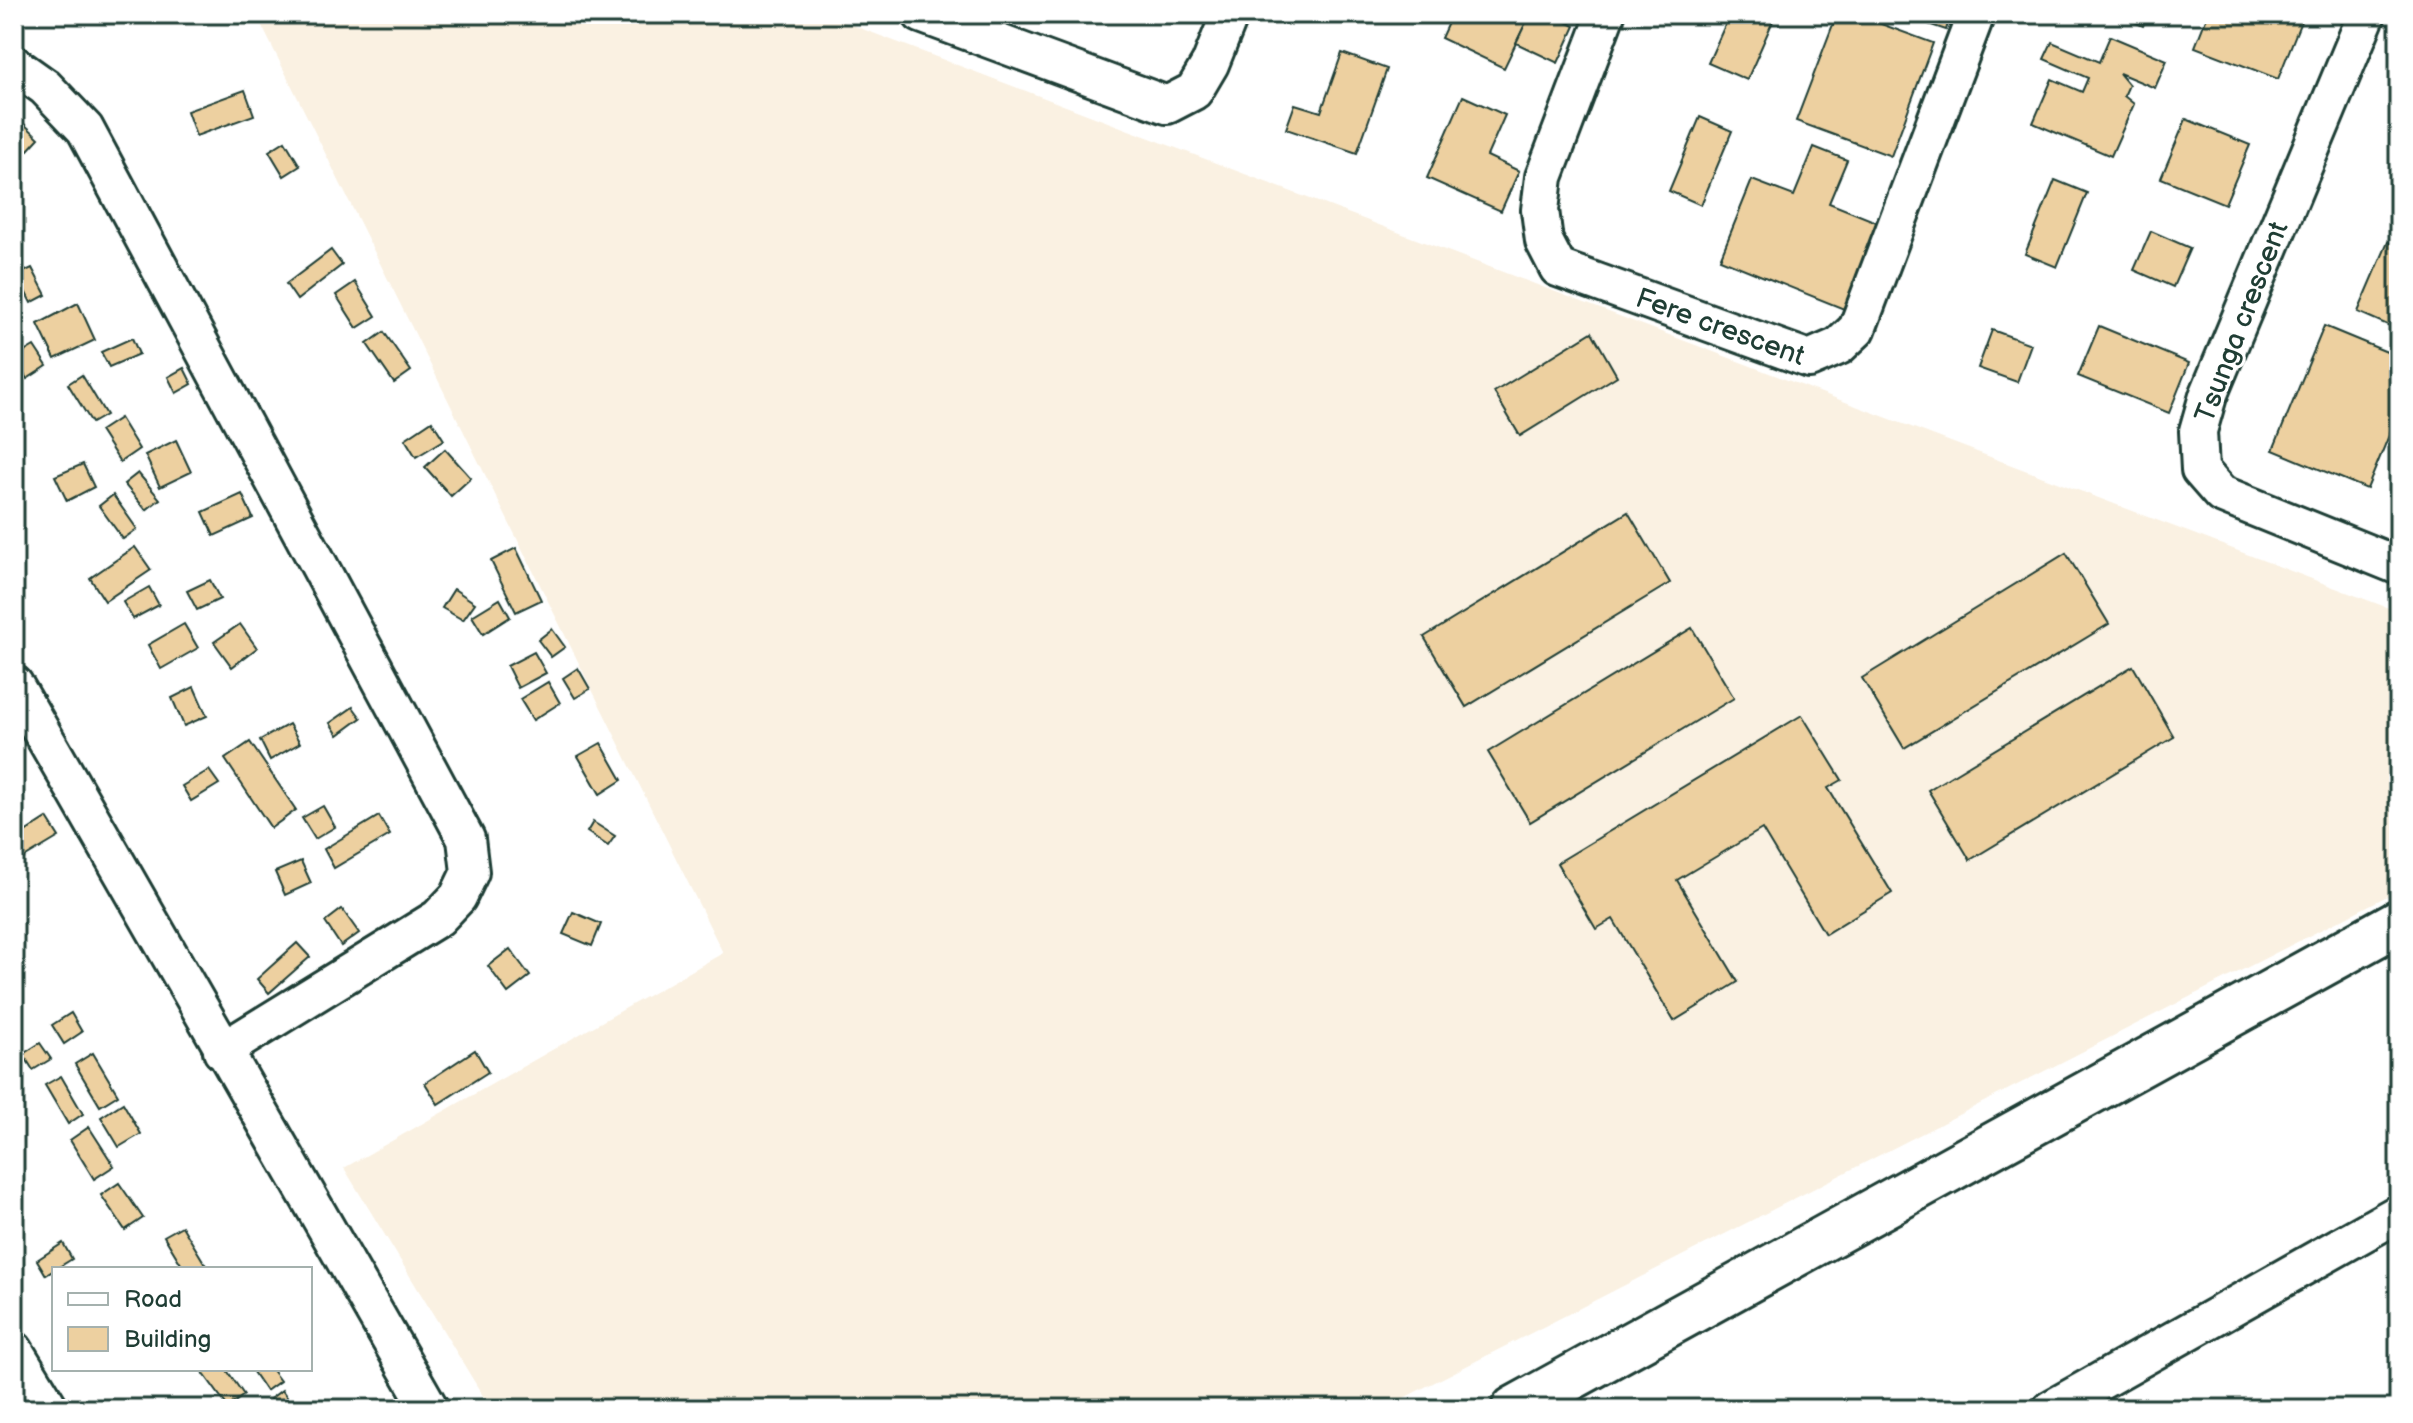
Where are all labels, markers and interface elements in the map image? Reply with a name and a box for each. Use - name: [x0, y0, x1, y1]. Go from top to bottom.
- street label: Tsunga crescent: [2189, 217, 2296, 427]
- street label: Fere crescent: [1631, 281, 1810, 373]
- legend: [52, 1267, 312, 1371]
- text: Road: [124, 1285, 182, 1314]
- text: Building: [124, 1325, 211, 1354]

